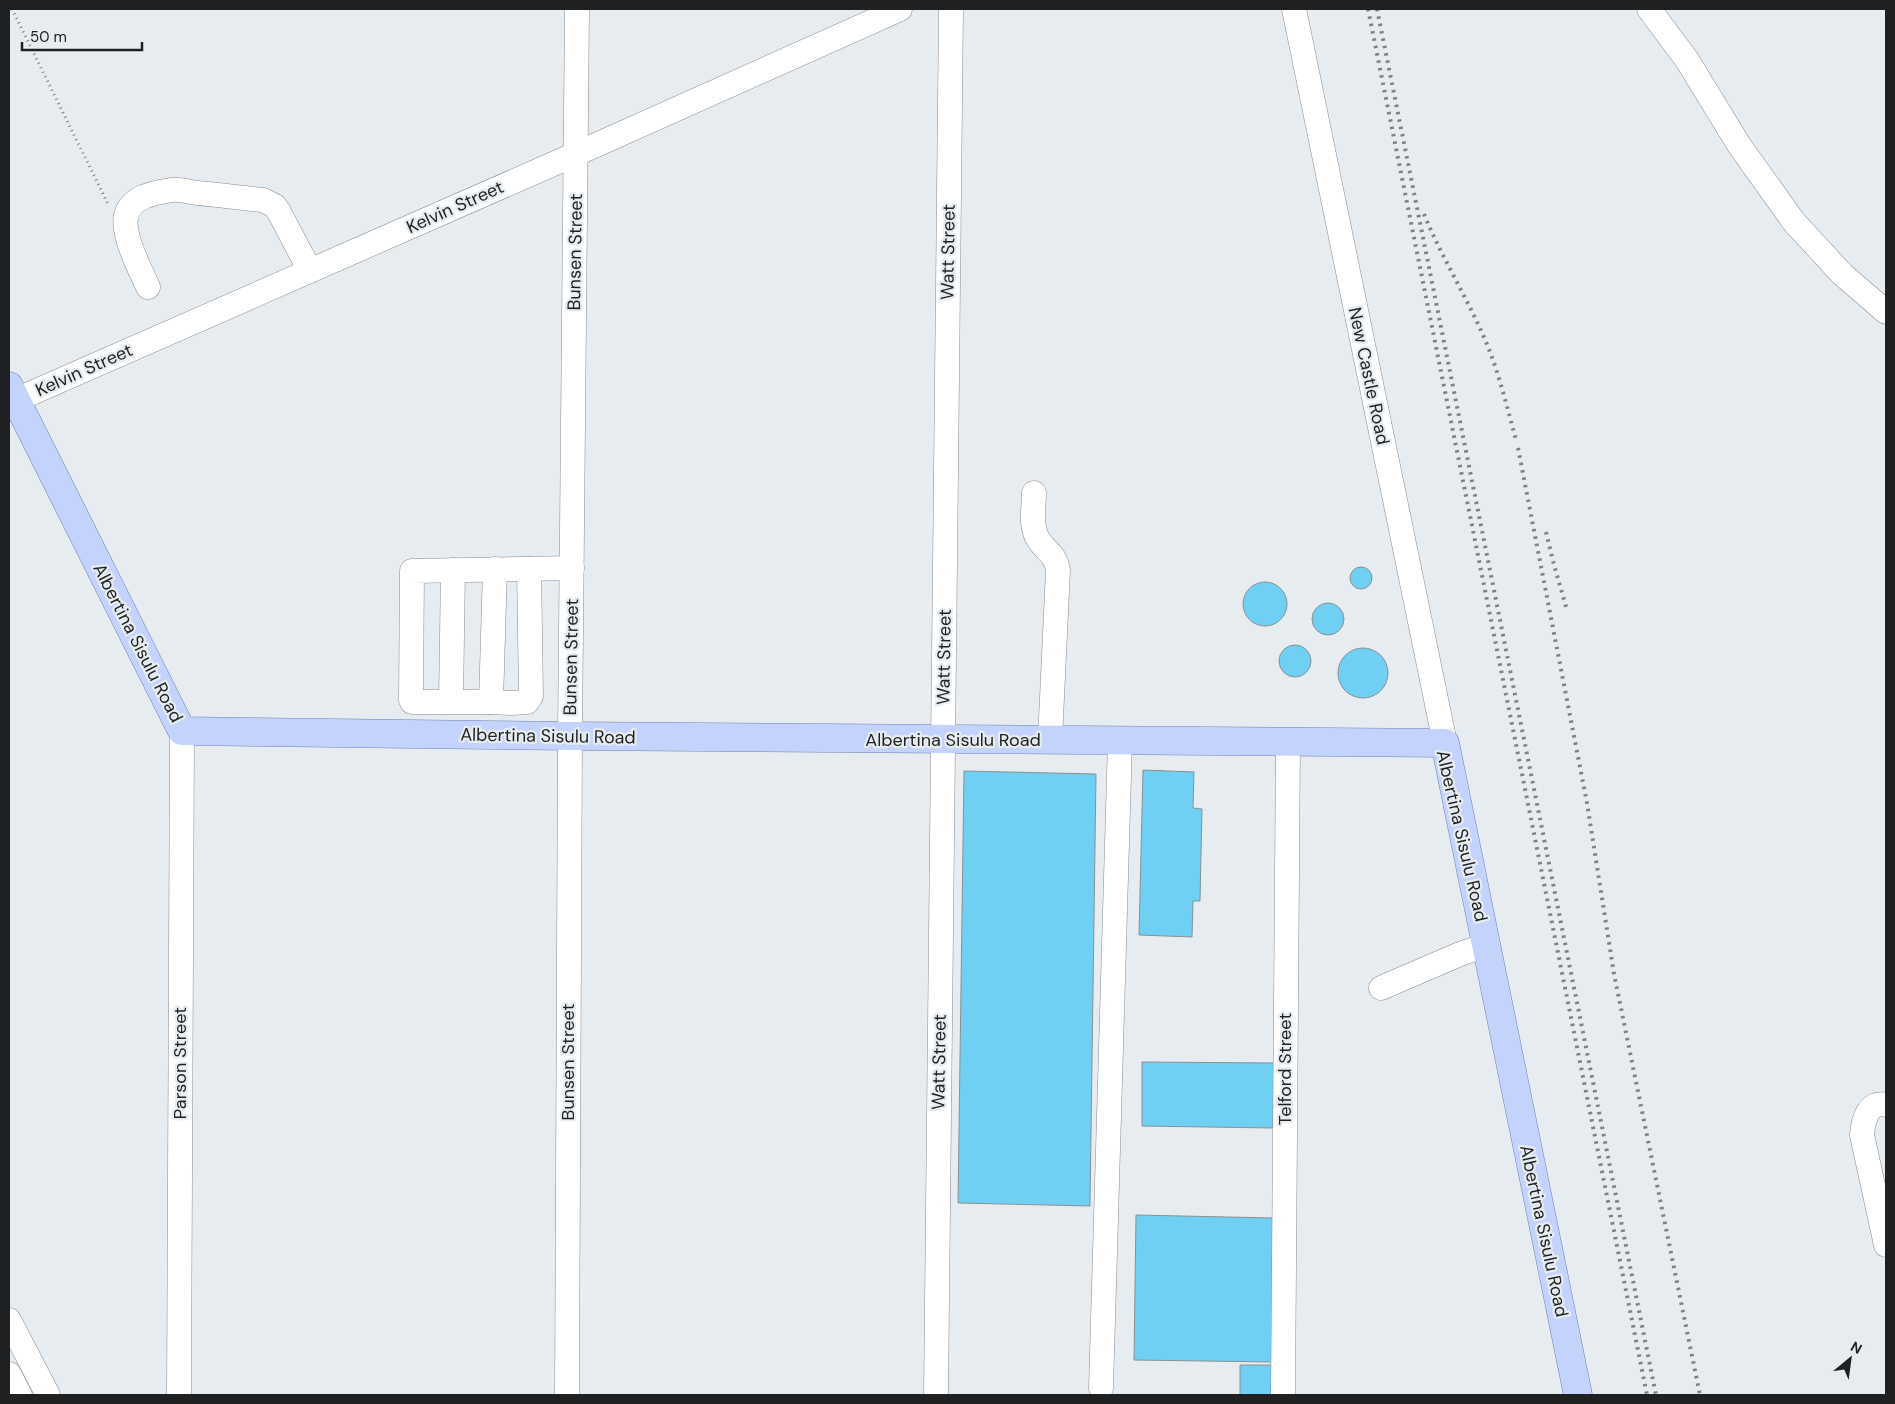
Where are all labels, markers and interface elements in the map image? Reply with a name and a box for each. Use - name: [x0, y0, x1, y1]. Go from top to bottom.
- scale bar: [22, 20, 142, 52]
- text: 50 m: [30, 27, 67, 47]
- street label: Kelvin Street: [403, 175, 507, 239]
- street label: Bunsen Street: [562, 193, 588, 311]
- street label: Watt Street: [935, 204, 961, 300]
- street label: New Castle Road: [1343, 305, 1395, 447]
- street label: Kelvin Street: [32, 338, 136, 402]
- street label: Albertina Sisulu Road: [87, 559, 189, 727]
- street label: Bunsen Street: [558, 598, 584, 716]
- street label: Watt Street: [931, 609, 957, 705]
- street label: Albertina Sisulu Road: [460, 722, 636, 750]
- street label: Albertina Sisulu Road: [865, 728, 1041, 752]
- street label: Albertina Sisulu Road: [1431, 748, 1493, 924]
- street label: Bunsen Street: [556, 1004, 580, 1120]
- street label: Parson Street: [168, 1007, 192, 1119]
- street label: Telford Street: [1273, 1013, 1297, 1125]
- street label: Watt Street: [926, 1014, 952, 1110]
- street label: Albertina Sisulu Road: [1514, 1143, 1574, 1319]
- north arrow: [1825, 1334, 1875, 1384]
- text: N: [1847, 1337, 1865, 1358]

